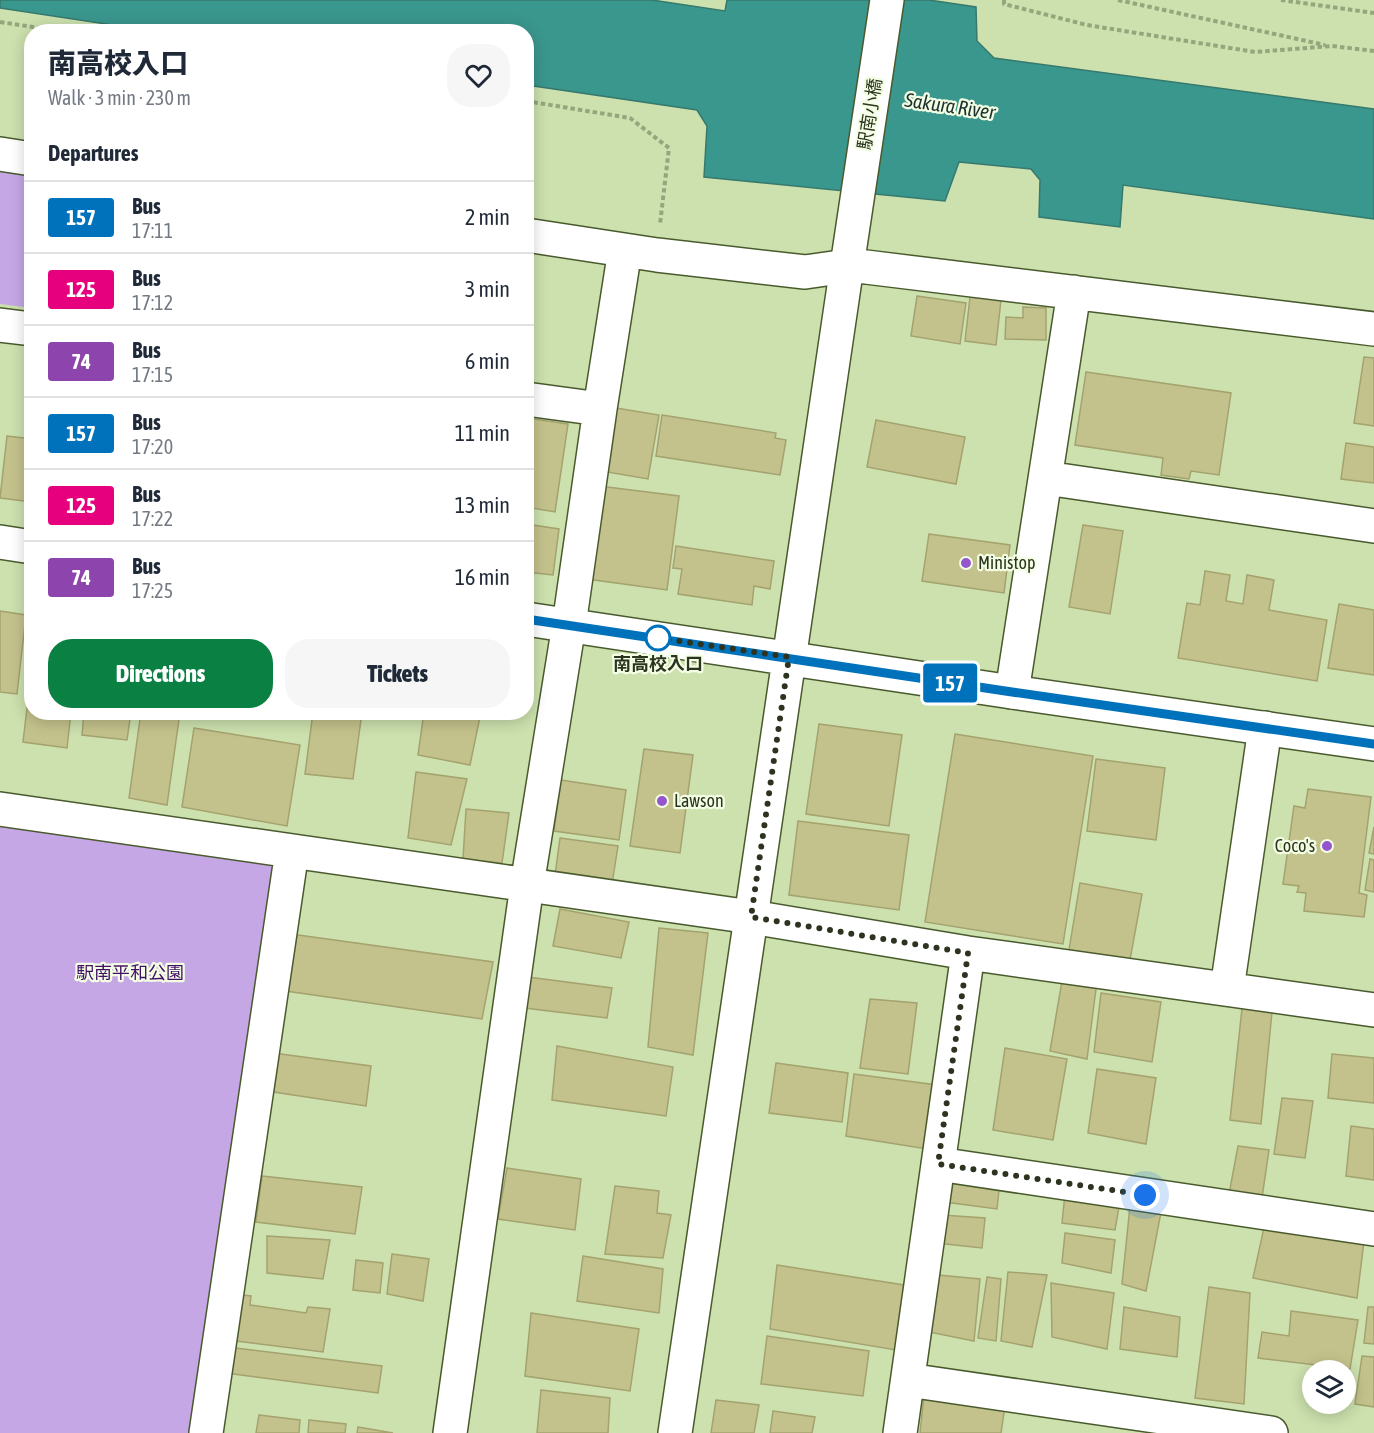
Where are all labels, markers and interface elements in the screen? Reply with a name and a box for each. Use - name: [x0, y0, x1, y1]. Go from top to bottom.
- button: heart: [447, 44, 510, 107]
- text: 南高校入口: [48, 47, 188, 79]
- street label: 駅南小橋: [854, 77, 886, 151]
- text: Walk · 3 min · 230 m: [48, 86, 191, 109]
- water label: Sakura River: [902, 88, 998, 123]
- text: Departures: [48, 140, 138, 166]
- text: Bus: [132, 193, 161, 219]
- text: 2 min: [465, 204, 510, 230]
- text: 157: [66, 205, 96, 229]
- text: 17:11: [132, 219, 173, 242]
- text: Bus: [132, 265, 161, 291]
- text: 3 min: [465, 276, 510, 302]
- text: 125: [66, 277, 96, 301]
- text: 17:12: [132, 291, 173, 314]
- text: Bus: [132, 337, 161, 363]
- text: 6 min: [465, 348, 510, 374]
- text: 74: [71, 349, 91, 373]
- text: 17:15: [132, 363, 173, 386]
- text: Bus: [132, 409, 161, 435]
- text: 11 min: [455, 420, 510, 446]
- text: 157: [66, 421, 96, 445]
- text: 17:20: [132, 435, 173, 458]
- text: Bus: [132, 481, 161, 507]
- text: 13 min: [455, 492, 510, 518]
- text: 125: [66, 493, 96, 517]
- text: 17:22: [132, 507, 173, 530]
- place label: Ministop: [978, 552, 1035, 573]
- text: Bus: [132, 553, 161, 579]
- marker: Ministop: [959, 556, 973, 570]
- text: 16 min: [455, 564, 510, 590]
- text: 74: [71, 565, 91, 589]
- text: 17:25: [132, 579, 173, 602]
- marker: 南高校入口: [645, 625, 671, 651]
- button: Directions: [48, 639, 273, 708]
- button: Tickets: [285, 639, 510, 708]
- place label: 南高校入口: [613, 653, 703, 674]
- line badge: 157: [916, 664, 984, 702]
- text: 157: [935, 671, 965, 695]
- place label: Lawson: [674, 790, 724, 811]
- marker: Lawson: [655, 794, 669, 808]
- place label: Coco's: [1275, 835, 1315, 856]
- marker: Coco's: [1320, 839, 1334, 853]
- park label: 駅南平和公園: [76, 962, 184, 983]
- your location: [1130, 1180, 1160, 1210]
- map controls: [1302, 1360, 1356, 1414]
- button: layers: [1302, 1360, 1356, 1414]

